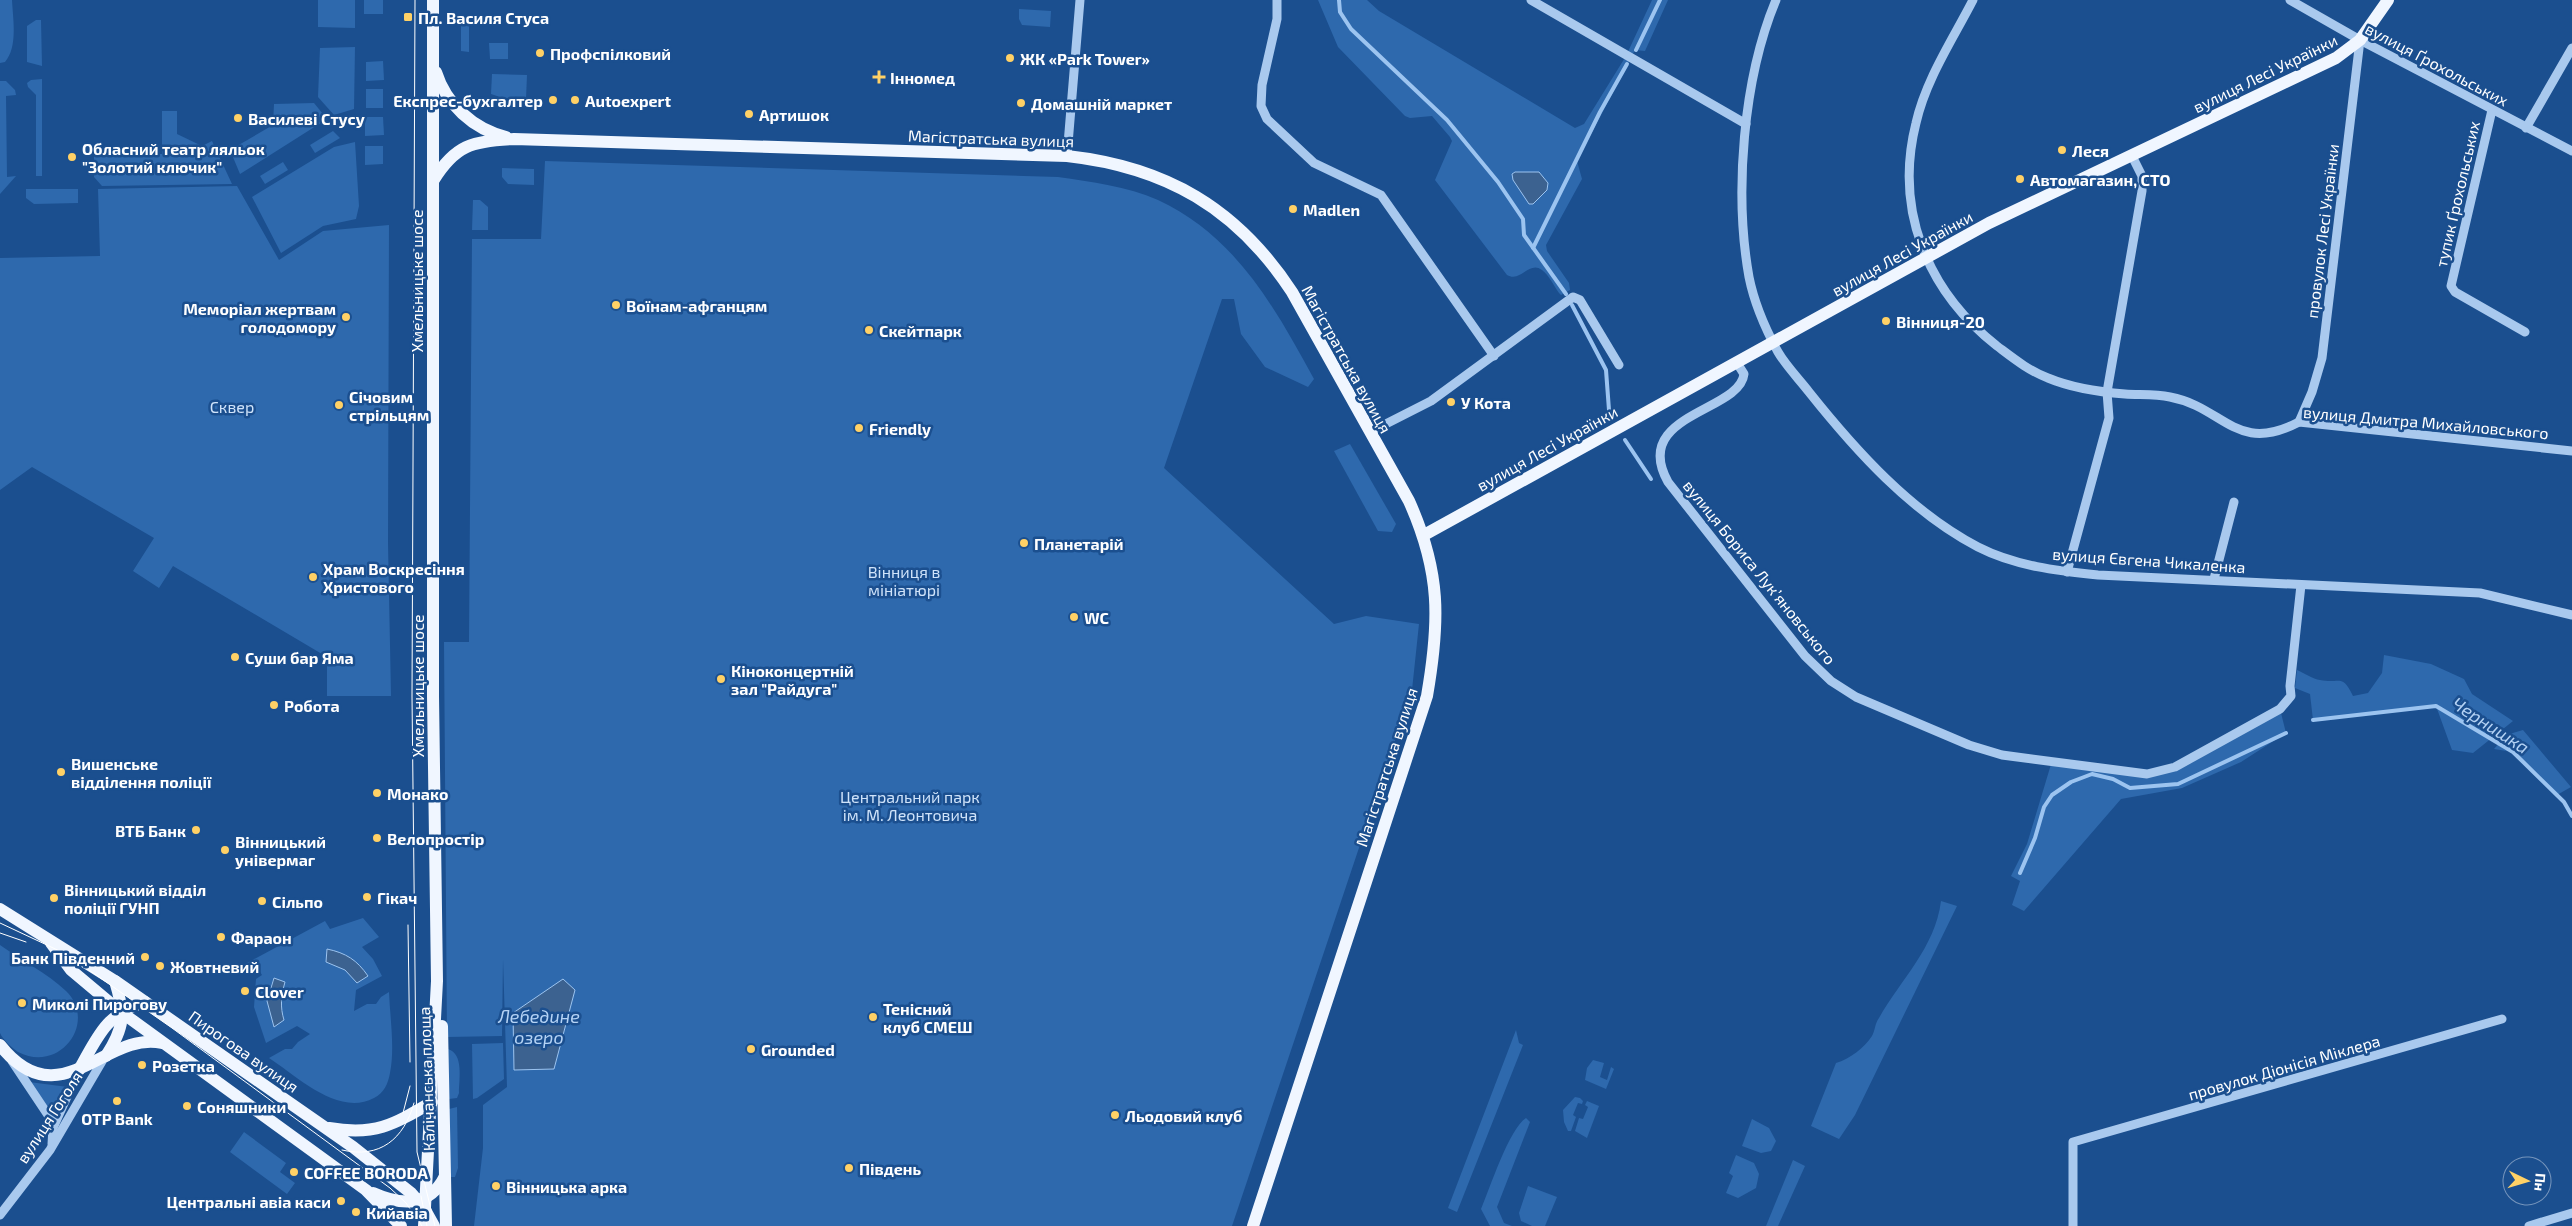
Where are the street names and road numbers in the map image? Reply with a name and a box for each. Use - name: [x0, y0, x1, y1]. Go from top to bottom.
- street label: вулиця Ґрохольських: [2362, 18, 2512, 111]
- street label: вулиця Лесі Українки: [2190, 30, 2341, 117]
- street label: тупик Ґрохольських: [2431, 119, 2484, 269]
- street label: Магістратська вулиця: [908, 126, 1074, 151]
- street label: провулок Лесі Українки: [2302, 143, 2343, 320]
- street label: вулиця Лесі Українки: [1828, 206, 1976, 300]
- street label: Хмельницьке шосе: [407, 209, 426, 353]
- street label: Магістратська вулиця: [1298, 282, 1396, 437]
- street label: вулиця Лесі Українки: [1473, 401, 1621, 495]
- street label: вулиця Дмитра Михайловського: [2302, 402, 2549, 443]
- street label: вулиця Бориса Лукʼяновського: [1679, 476, 1840, 669]
- street label: вулиця Євгена Чикаленка: [2052, 544, 2246, 577]
- street label: Хмельницьке шосе: [408, 614, 427, 758]
- street label: Магістратська вулиця: [1351, 685, 1422, 849]
- street label: Пирогова вулиця: [185, 1006, 303, 1097]
- street label: Калічанська площа: [414, 1006, 438, 1152]
- street label: провулок Діонісія Міклера: [2186, 1030, 2382, 1104]
- street label: вулиця Гоголя: [12, 1067, 87, 1167]

